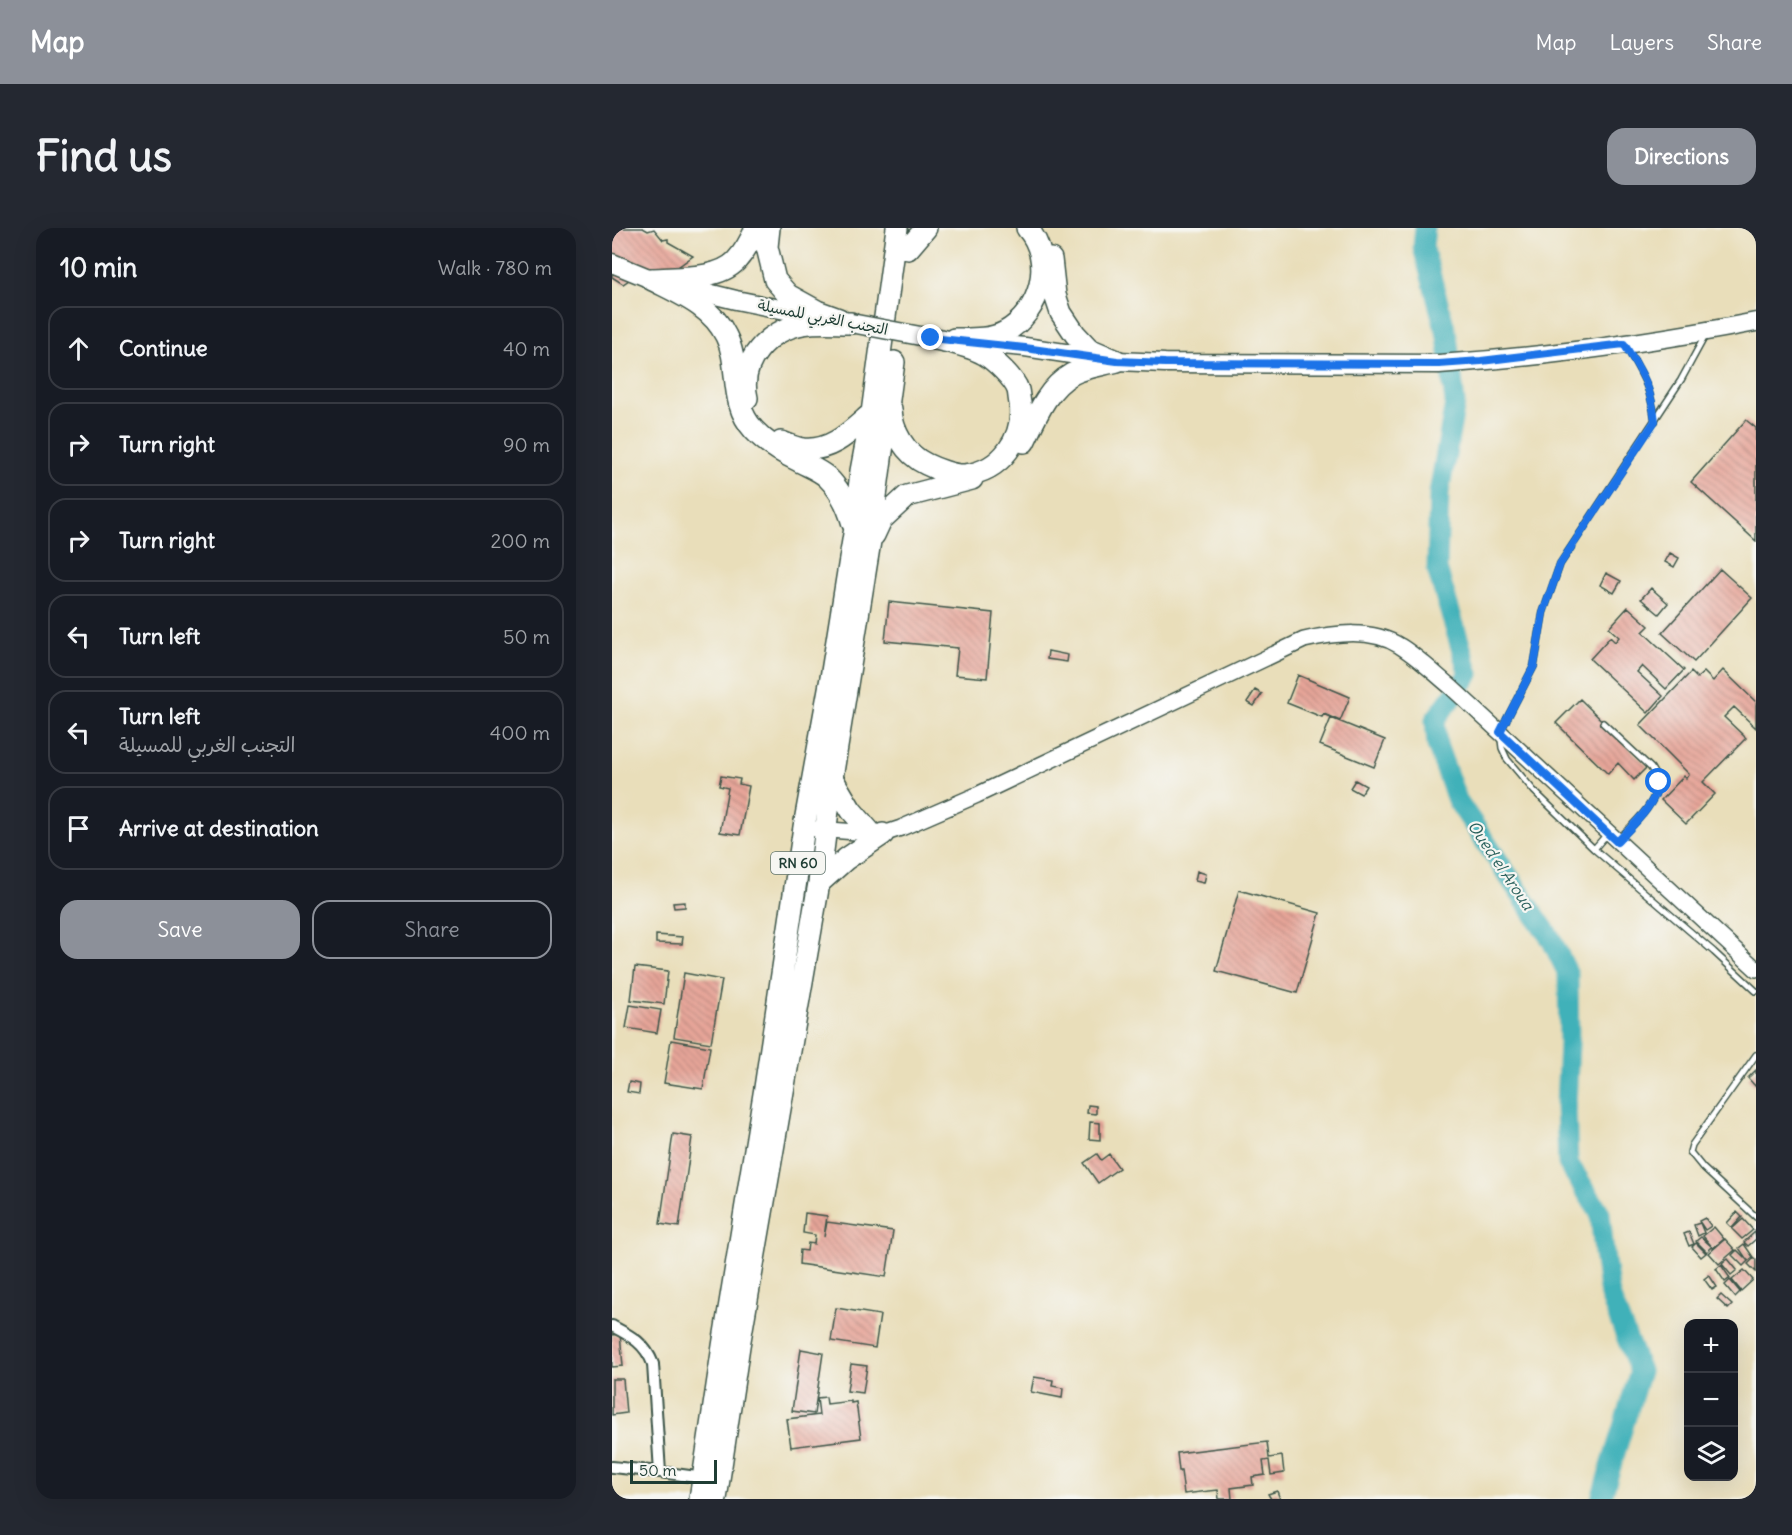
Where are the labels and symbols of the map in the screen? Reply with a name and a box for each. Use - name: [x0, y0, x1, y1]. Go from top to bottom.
- street label: التجنب الغربي للمسيلة: [755, 295, 890, 343]
- route end: [917, 324, 943, 350]
- route start: [1645, 768, 1671, 794]
- water label: Oued el Aroua: [1464, 816, 1539, 914]
- road number: RN 60: [771, 852, 825, 874]
- scale bar: [630, 1457, 717, 1484]

